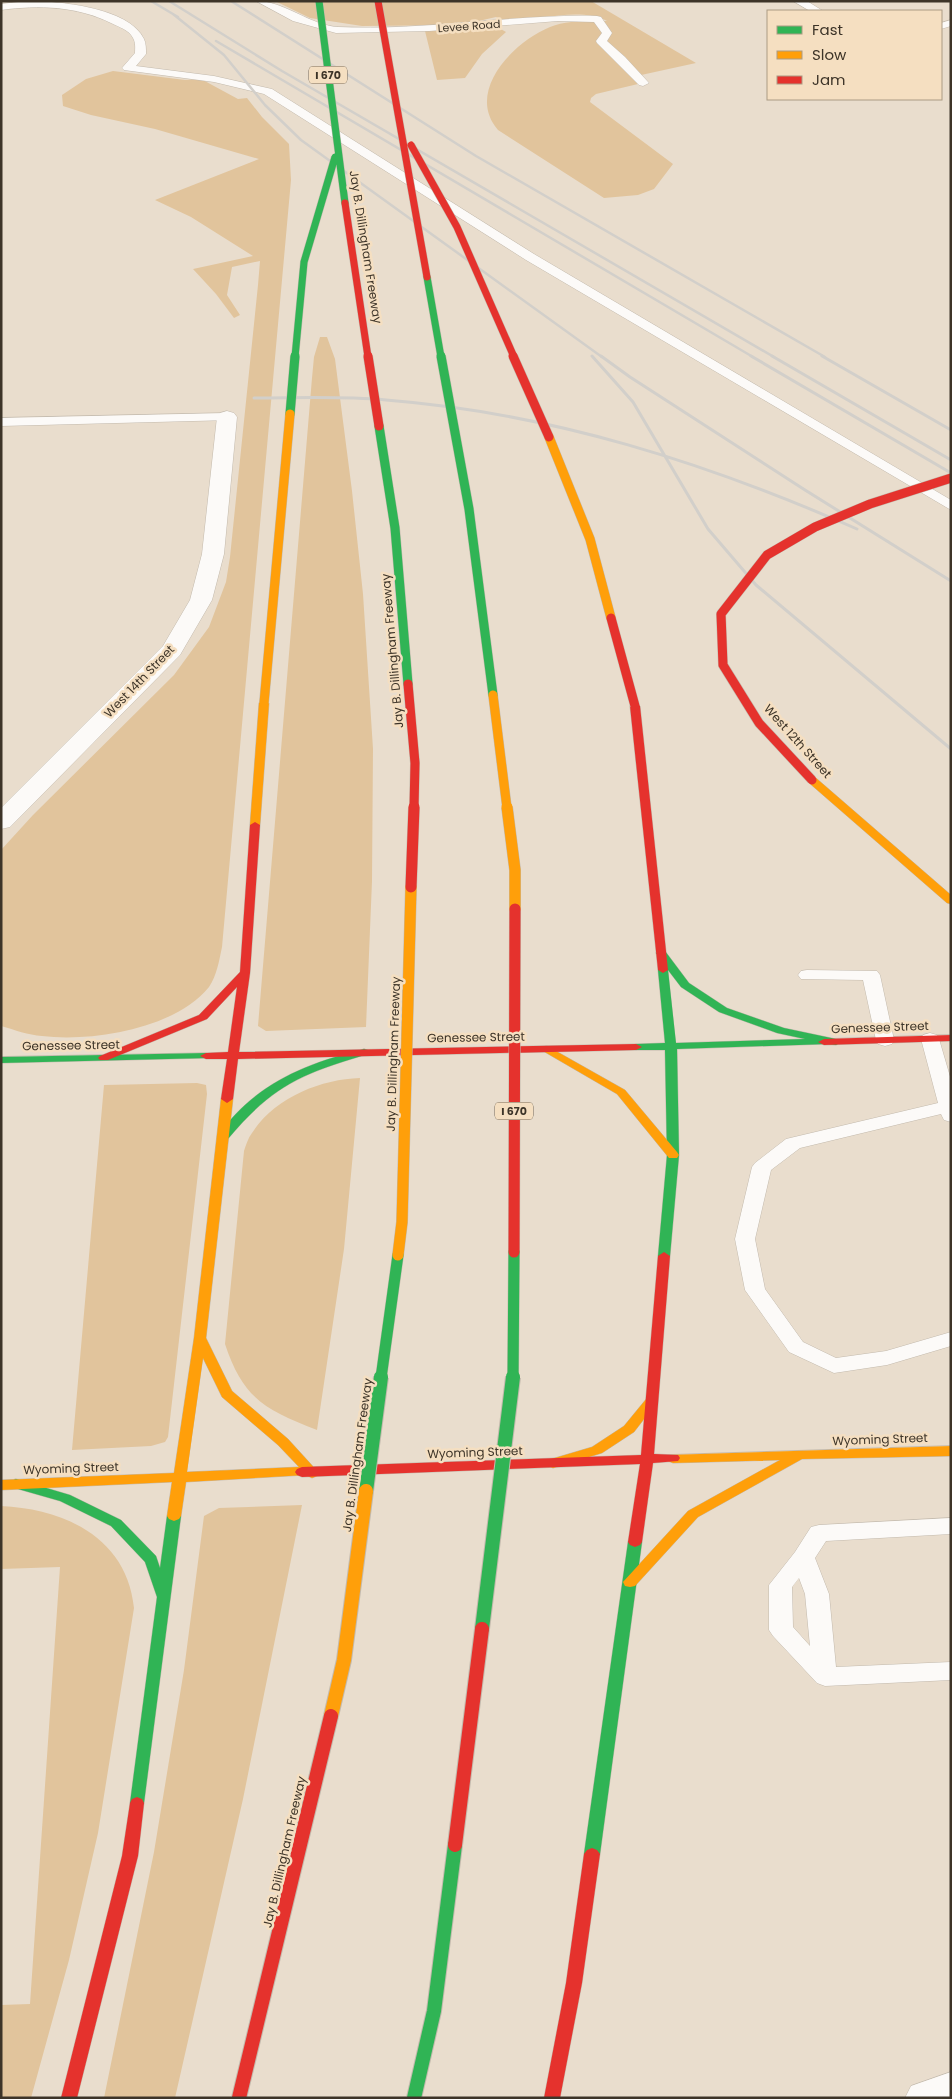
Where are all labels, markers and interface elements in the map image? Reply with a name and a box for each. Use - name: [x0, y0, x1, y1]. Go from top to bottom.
- legend: [767, 10, 942, 100]
- street label: Levee Road: [437, 16, 501, 36]
- text: Fast: [812, 19, 843, 40]
- text: Slow: [812, 44, 847, 65]
- road number: I 670: [309, 66, 347, 84]
- text: Jam: [812, 69, 846, 90]
- street label: Jay B. Dillingham Freeway: [345, 169, 387, 325]
- street label: Jay B. Dillingham Freeway: [377, 573, 407, 729]
- street label: West 14th Street: [100, 641, 178, 721]
- street label: West 12th Street: [760, 700, 836, 782]
- street label: Jay B. Dillingham Freeway: [382, 976, 404, 1132]
- street label: Genessee Street: [831, 1017, 929, 1037]
- street label: Genessee Street: [427, 1028, 525, 1046]
- street label: Genessee Street: [22, 1036, 120, 1054]
- road number: I 670: [495, 1102, 533, 1120]
- street label: Jay B. Dillingham Freeway: [338, 1377, 376, 1533]
- street label: Wyoming Street: [832, 1429, 928, 1449]
- street label: Wyoming Street: [427, 1442, 523, 1462]
- street label: Wyoming Street: [23, 1458, 119, 1478]
- street label: Jay B. Dillingham Freeway: [258, 1774, 310, 1929]

